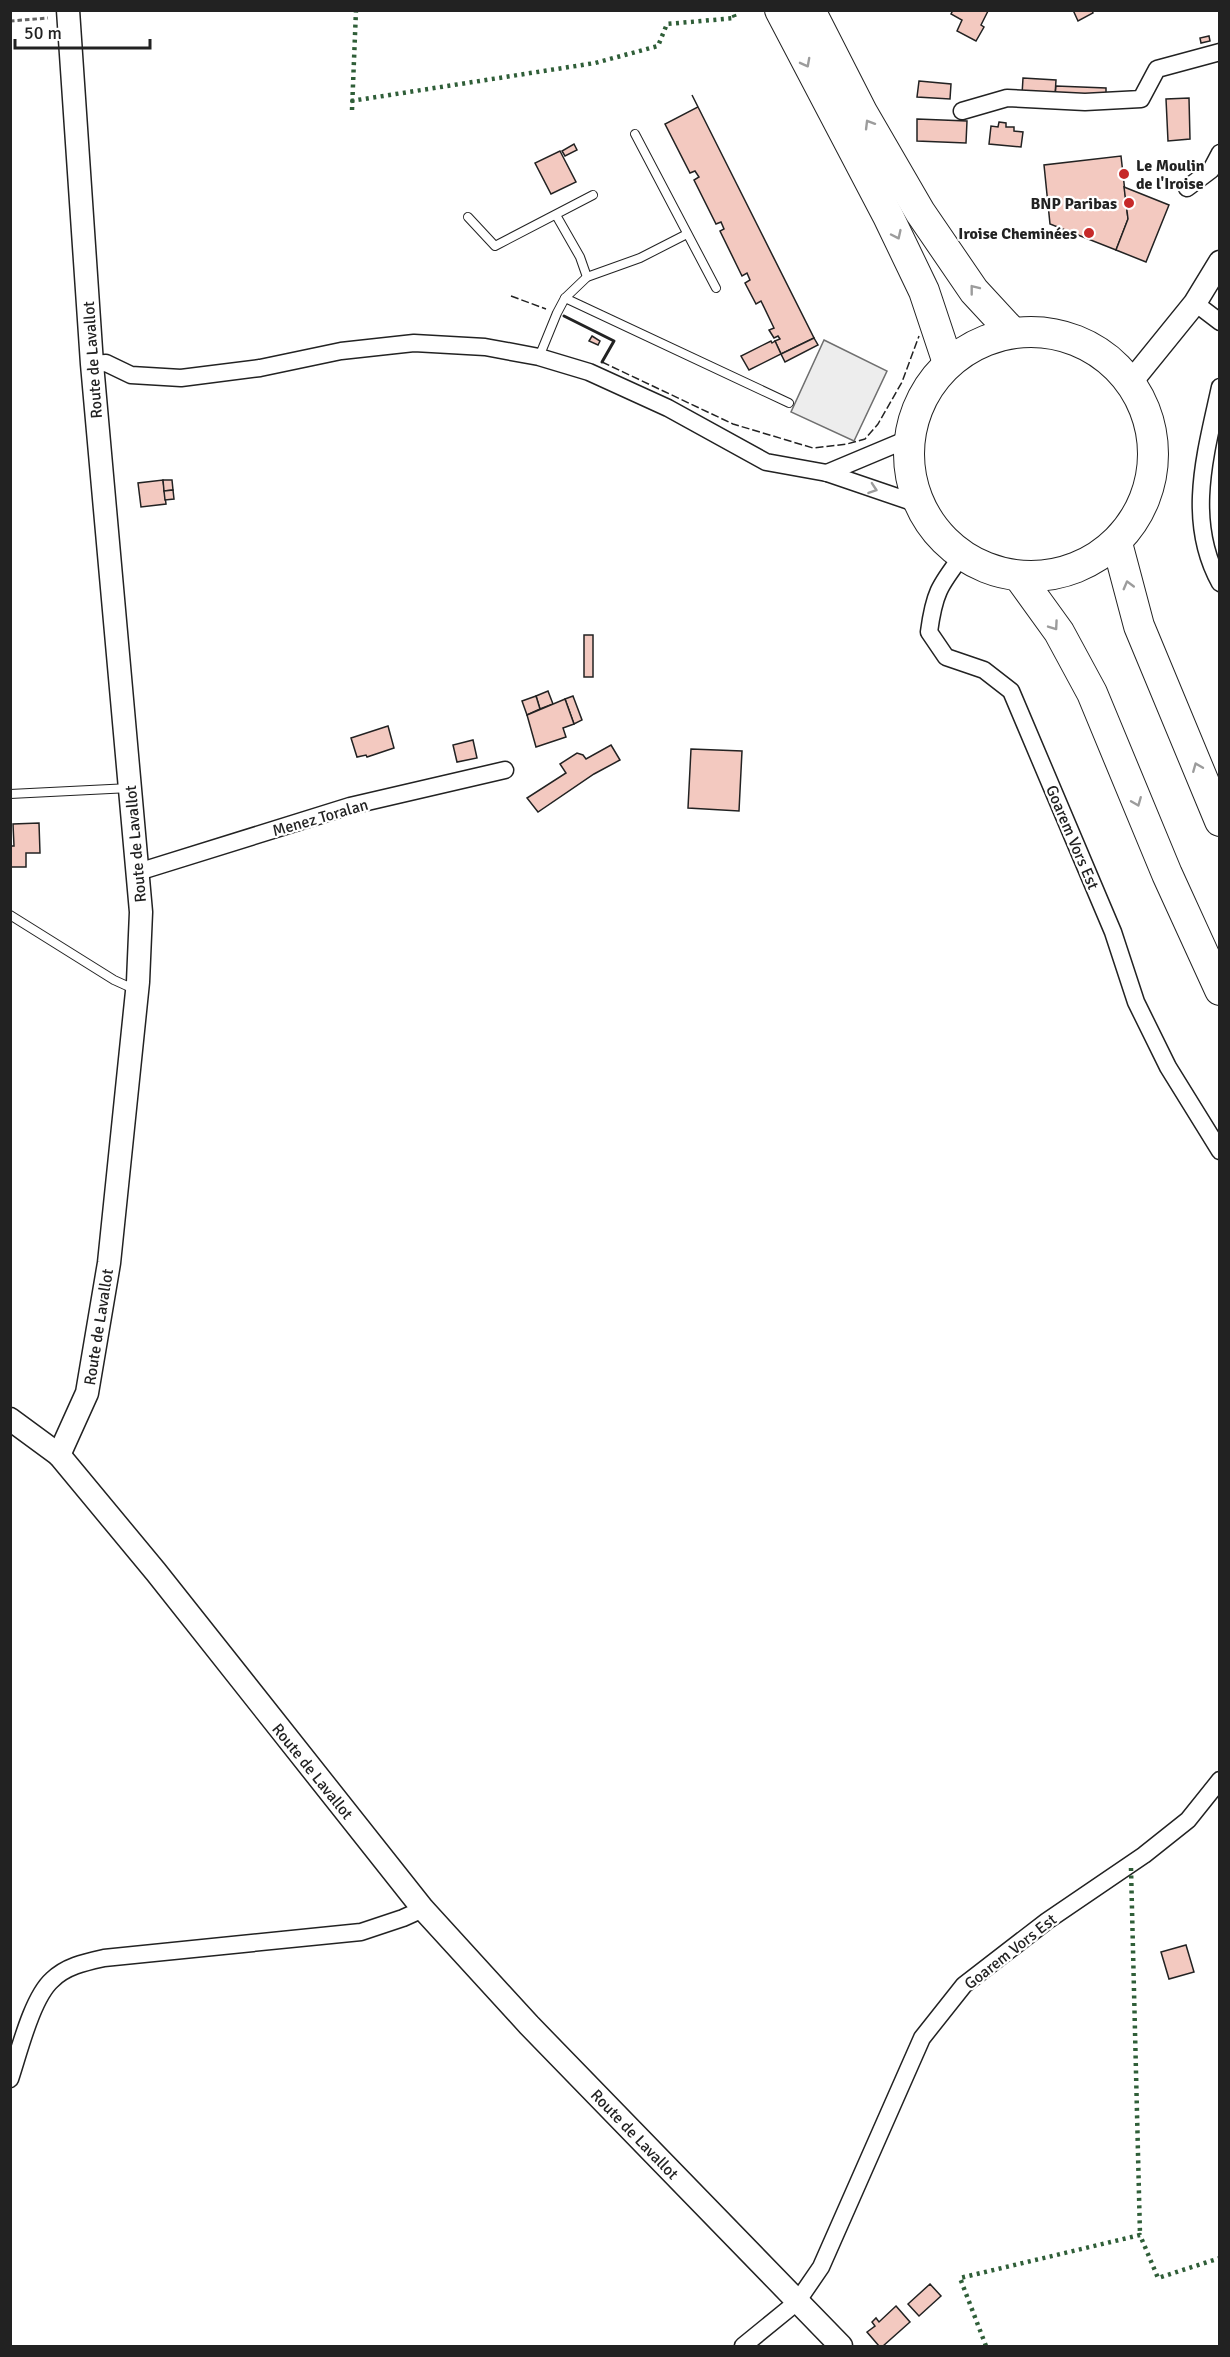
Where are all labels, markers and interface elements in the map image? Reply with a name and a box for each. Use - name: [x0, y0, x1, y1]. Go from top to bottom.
- scale bar: [15, 12, 150, 50]
- text: 50 m: [24, 22, 62, 44]
- one-way arrow: [799, 57, 810, 67]
- one-way arrow: [865, 120, 876, 130]
- place label: Le Moulin de l'Iroise: [1136, 156, 1205, 194]
- marker: Le Moulin de l'Iroise: [1117, 167, 1131, 181]
- place label: BNP Paribas: [1031, 194, 1117, 214]
- marker: BNP Paribas: [1122, 196, 1136, 210]
- place label: Iroise Cheminées: [958, 224, 1077, 244]
- marker: Iroise Cheminées: [1082, 226, 1096, 240]
- one-way arrow: [890, 229, 902, 240]
- one-way arrow: [970, 284, 981, 295]
- street label: Route de Lavallot: [79, 300, 107, 419]
- one-way arrow: [867, 481, 877, 494]
- one-way arrow: [1123, 580, 1135, 591]
- one-way arrow: [1047, 619, 1058, 630]
- one-way arrow: [1192, 762, 1204, 773]
- street label: Goarem Vors Est: [1041, 782, 1103, 893]
- street label: Route de Lavallot: [121, 784, 151, 903]
- street label: Menez Toralan: [270, 795, 370, 841]
- one-way arrow: [1130, 795, 1142, 806]
- street label: Route de Lavallot: [80, 1267, 118, 1387]
- street label: Route de Lavallot: [267, 1720, 357, 1824]
- street label: Goarem Vors Est: [961, 1909, 1061, 1994]
- street label: Route de Lavallot: [586, 2085, 683, 2184]

